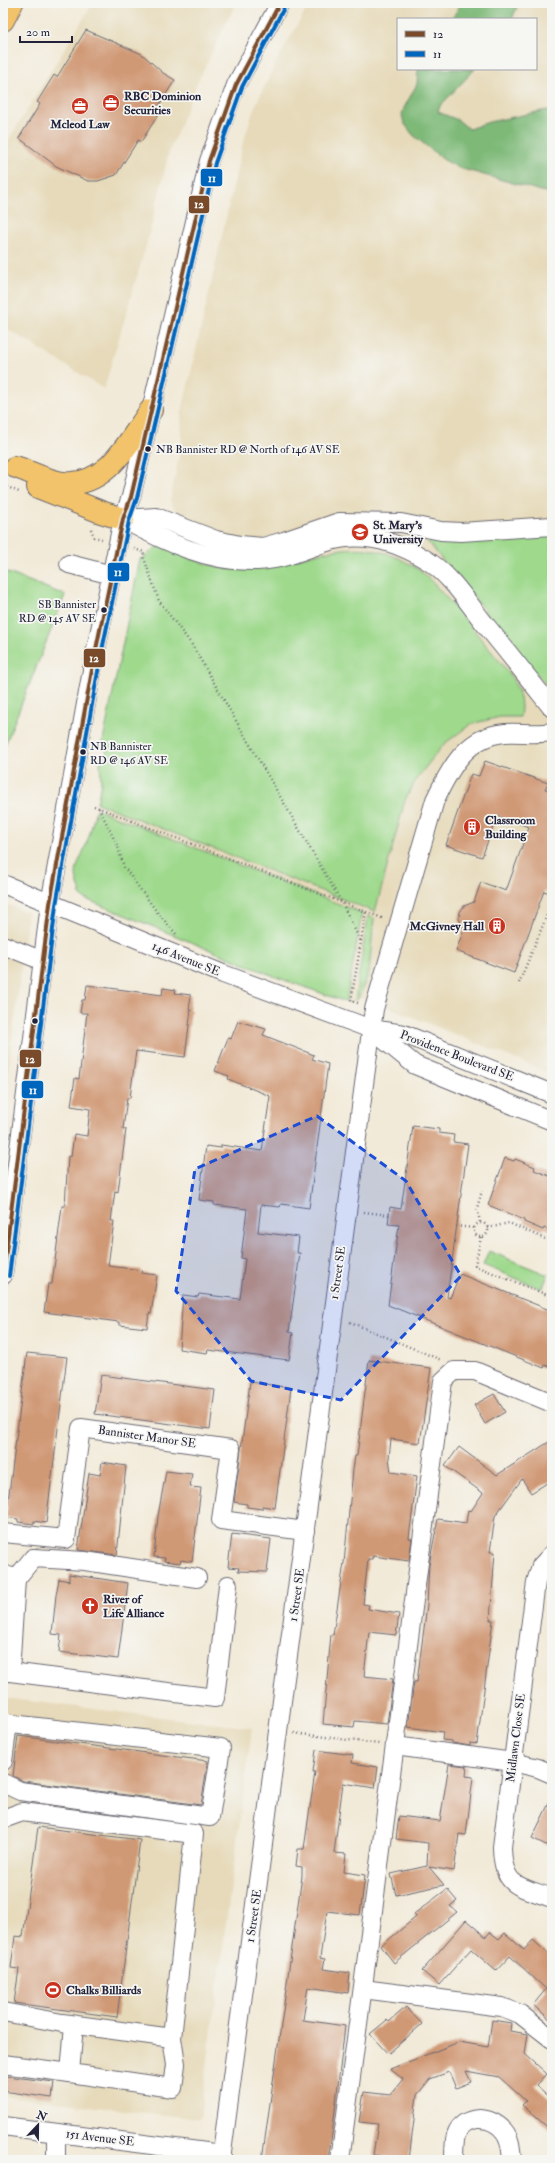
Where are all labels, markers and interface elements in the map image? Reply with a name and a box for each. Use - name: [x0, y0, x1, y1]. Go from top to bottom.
- scale bar: [20, 18, 72, 44]
- legend: [397, 18, 537, 70]
- text: 20 m: [26, 25, 51, 40]
- text: 12: [433, 27, 443, 42]
- text: 11: [433, 47, 442, 62]
- place label: RBC Dominion Securities: [124, 89, 202, 118]
- office icon: RBC Dominion Securities: [101, 93, 121, 113]
- office icon: Mcleod Law: [70, 96, 90, 116]
- place label: Mcleod Law: [49, 117, 110, 132]
- line badge: 11: [200, 168, 223, 187]
- text: 11: [208, 172, 216, 185]
- line badge: 12: [188, 195, 210, 214]
- text: 12: [194, 198, 204, 211]
- place label: NB Bannister RD @ North of 146 AV SE: [156, 443, 340, 456]
- marker: NB Bannister RD @ North of 146 AV SE: [143, 444, 153, 454]
- place label: St. Mary's University: [373, 518, 424, 547]
- school or university icon: St. Mary's University: [350, 522, 370, 542]
- line badge: 11: [107, 562, 130, 582]
- text: 11: [114, 566, 122, 579]
- place label: SB Bannister RD @ 145 AV SE: [19, 598, 97, 625]
- marker: SB Bannister RD @ 145 AV SE: [99, 605, 109, 615]
- line badge: 12: [83, 648, 106, 668]
- text: 12: [89, 652, 99, 665]
- place label: NB Bannister RD @ 146 AV SE: [90, 740, 168, 767]
- marker: NB Bannister RD @ 146 AV SE: [78, 747, 88, 757]
- place label: Classroom Building: [485, 813, 536, 842]
- building icon: Classroom Building: [462, 817, 482, 837]
- building icon: McGivney Hall: [487, 916, 507, 936]
- place label: McGivney Hall: [408, 919, 485, 934]
- street label: 146 Avenue SE: [150, 939, 222, 980]
- unlabelled marker: [30, 1016, 40, 1026]
- street label: Providence Boulevard SE: [398, 1027, 516, 1085]
- line badge: 12: [19, 1049, 42, 1068]
- text: 12: [25, 1053, 35, 1066]
- line badge: 11: [21, 1080, 44, 1099]
- text: 11: [29, 1084, 37, 1097]
- street label: 1 Street SE: [327, 1245, 349, 1301]
- street label: Bannister Manor SE: [97, 1423, 197, 1451]
- street label: 1 Street SE: [286, 1567, 308, 1623]
- place label: River of Life Alliance: [103, 1592, 165, 1621]
- church icon: River of Life Alliance: [80, 1596, 100, 1616]
- street label: Midlawn Close SE: [503, 1692, 529, 1783]
- street label: 1 Street SE: [243, 1888, 265, 1944]
- sports icon: Chalks Billiards: [43, 1980, 63, 2000]
- place label: Chalks Billiards: [66, 1983, 141, 1998]
- north arrow: [18, 2105, 58, 2145]
- text: N: [34, 2108, 50, 2124]
- street label: 151 Avenue SE: [65, 2126, 135, 2150]

